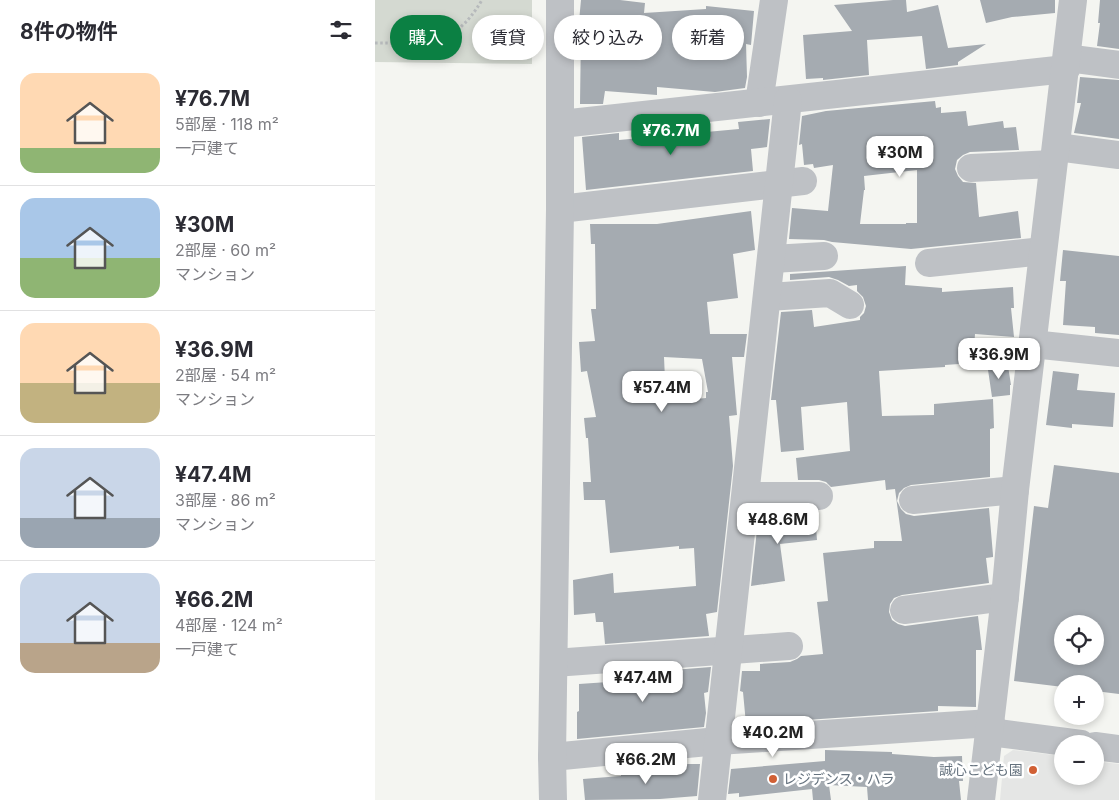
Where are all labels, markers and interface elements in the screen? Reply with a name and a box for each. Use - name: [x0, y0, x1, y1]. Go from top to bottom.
- chip: 購入: [390, 15, 462, 60]
- chip: 賃貸: [472, 15, 544, 60]
- chip: 絞り込み: [554, 15, 662, 60]
- chip: 新着: [672, 15, 744, 60]
- icon: filters: [327, 16, 355, 44]
- text: 8件の物件: [20, 19, 118, 44]
- text: ¥76.7M: [175, 86, 250, 111]
- icon: home: [60, 93, 120, 153]
- text: 5部屋 · 118 m²: [175, 114, 279, 134]
- pin: ¥76.7M: [630, 114, 712, 156]
- text: ¥76.7M: [642, 120, 700, 140]
- pin: ¥30M: [870, 136, 930, 178]
- text: 一戸建て: [175, 138, 239, 158]
- text: ¥30M: [877, 142, 923, 162]
- text: ¥30M: [175, 212, 234, 237]
- icon: home: [60, 218, 120, 278]
- text: 2部屋 · 60 m²: [175, 240, 276, 260]
- text: マンション: [175, 264, 255, 284]
- text: ¥36.9M: [175, 337, 254, 362]
- pin: ¥36.9M: [958, 338, 1040, 380]
- icon: home: [60, 343, 120, 403]
- text: ¥36.9M: [969, 344, 1029, 364]
- text: 2部屋 · 54 m²: [175, 365, 276, 385]
- pin: ¥57.4M: [621, 370, 703, 413]
- text: ¥57.4M: [633, 377, 691, 397]
- text: マンション: [175, 389, 255, 409]
- text: ¥47.4M: [175, 462, 252, 487]
- icon: home: [60, 468, 120, 528]
- text: 3部屋 · 86 m²: [175, 490, 276, 510]
- pin: ¥48.6M: [737, 502, 819, 545]
- text: ¥48.6M: [748, 509, 808, 529]
- text: マンション: [175, 514, 255, 534]
- text: ¥66.2M: [175, 587, 253, 612]
- icon: home: [60, 593, 120, 653]
- text: 4部屋 · 124 m²: [175, 615, 283, 635]
- map controls: [1054, 615, 1104, 785]
- button: locate: [1054, 615, 1104, 665]
- text: 一戸建て: [175, 639, 239, 659]
- pin: ¥47.4M: [602, 660, 684, 703]
- text: ¥47.4M: [614, 667, 672, 687]
- button: +: [1054, 675, 1104, 725]
- pin: ¥40.2M: [732, 716, 814, 758]
- text: ¥40.2M: [743, 722, 803, 742]
- button: −: [1054, 735, 1104, 785]
- pin: ¥66.2M: [605, 742, 687, 785]
- text: ¥66.2M: [616, 749, 676, 769]
- place label: 誠心こども園: [939, 761, 1023, 778]
- marker: 誠心こども園: [1027, 764, 1039, 776]
- place label: レジデンス・ハラ: [783, 770, 895, 787]
- marker: レジデンス・ハラ: [767, 773, 779, 785]

